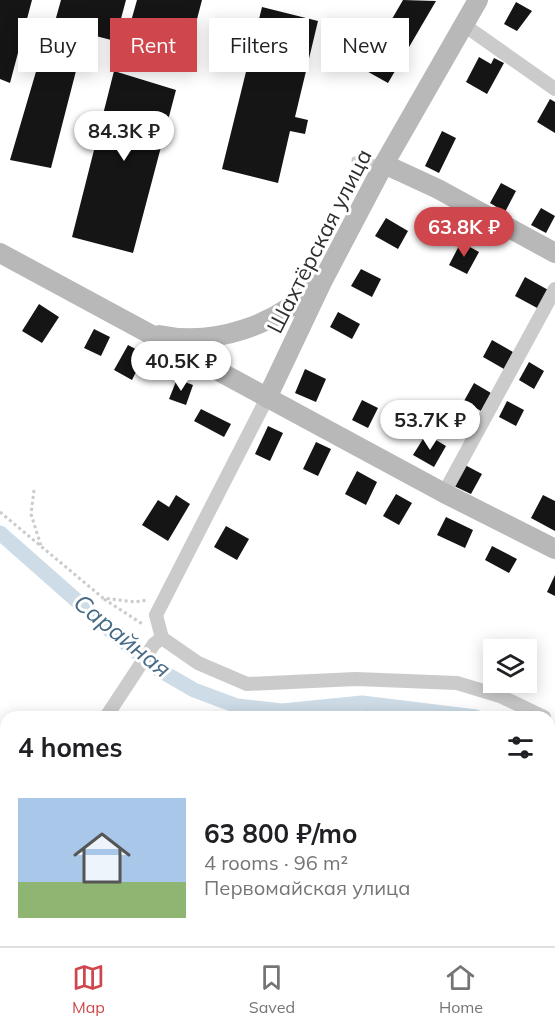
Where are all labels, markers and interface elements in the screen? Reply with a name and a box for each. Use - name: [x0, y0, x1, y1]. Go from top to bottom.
- chip: Buy: [18, 18, 98, 72]
- chip: Rent: [110, 18, 197, 72]
- chip: Filters: [209, 18, 309, 72]
- chip: New: [321, 18, 409, 72]
- pin: 84.3K ₽: [69, 111, 179, 162]
- text: 84.3K ₽: [88, 118, 160, 143]
- street label: Шахтёрская улица: [260, 144, 378, 338]
- pin: 63.8K ₽: [409, 207, 519, 258]
- text: 63.8K ₽: [428, 214, 500, 239]
- pin: 40.5K ₽: [126, 341, 236, 392]
- text: 40.5K ₽: [145, 348, 217, 373]
- pin: 53.7K ₽: [375, 400, 485, 451]
- text: 53.7K ₽: [394, 407, 466, 432]
- water label: Сарайная: [68, 587, 177, 684]
- map controls: [483, 639, 537, 693]
- button: layers: [483, 639, 537, 693]
- text: 4 homes: [18, 731, 122, 764]
- icon: filters: [504, 731, 537, 764]
- text: 63 800 ₽/mo: [204, 817, 357, 850]
- icon: home: [66, 822, 138, 894]
- text: 4 rooms · 96 m²: [204, 850, 348, 875]
- text: Первомайская улица: [204, 875, 410, 900]
- tab: Map: [72, 961, 105, 1017]
- tab: Saved: [249, 961, 295, 1017]
- tab: Home: [439, 961, 483, 1017]

